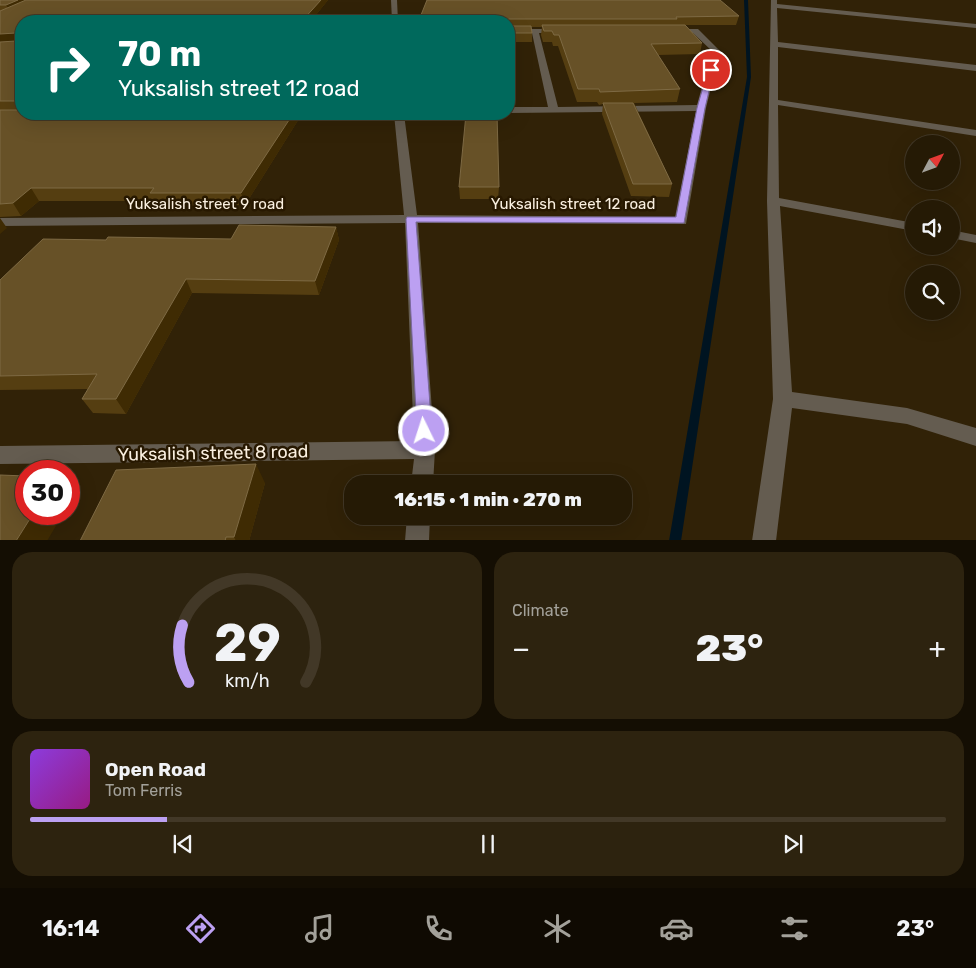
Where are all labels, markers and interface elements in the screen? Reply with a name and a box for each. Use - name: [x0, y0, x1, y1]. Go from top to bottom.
- text: 70 m: [118, 33, 201, 75]
- icon: right: [35, 35, 100, 100]
- pin: [690, 49, 732, 91]
- icon: arrive: [697, 56, 725, 84]
- text: Yuksalish street 12 road: [118, 75, 359, 102]
- north arrow: [905, 135, 960, 190]
- map controls: [905, 135, 960, 320]
- street label: Yuksalish street 9 road: [126, 195, 284, 213]
- street label: Yuksalish street 12 road: [491, 195, 655, 213]
- button: sound: [905, 200, 960, 255]
- button: search: [905, 265, 960, 320]
- position arrow: [397, 404, 449, 456]
- street label: Yuksalish street 8 road: [117, 440, 309, 466]
- speed limit sign: 30: [15, 460, 80, 525]
- text: 16:15 · 1 min · 270 m: [394, 488, 582, 511]
- text: Climate: [512, 601, 569, 620]
- text: 29: [213, 612, 281, 674]
- text: 23°: [696, 625, 763, 671]
- text: −: [512, 632, 530, 665]
- text: +: [929, 632, 946, 665]
- text: km/h: [225, 670, 269, 691]
- text: Open Road: [105, 758, 206, 781]
- text: Tom Ferris: [105, 781, 182, 800]
- icon: previous: [169, 830, 197, 858]
- icon: pause: [474, 830, 502, 858]
- icon: next: [779, 830, 807, 858]
- icon: directions: [183, 911, 218, 946]
- icon: music: [302, 911, 337, 946]
- icon: phone: [421, 911, 456, 946]
- icon: climate: [540, 911, 575, 946]
- icon: car: [659, 911, 694, 946]
- icon: filters: [777, 911, 812, 946]
- text: 16:14: [42, 915, 100, 942]
- text: 23°: [896, 915, 934, 942]

